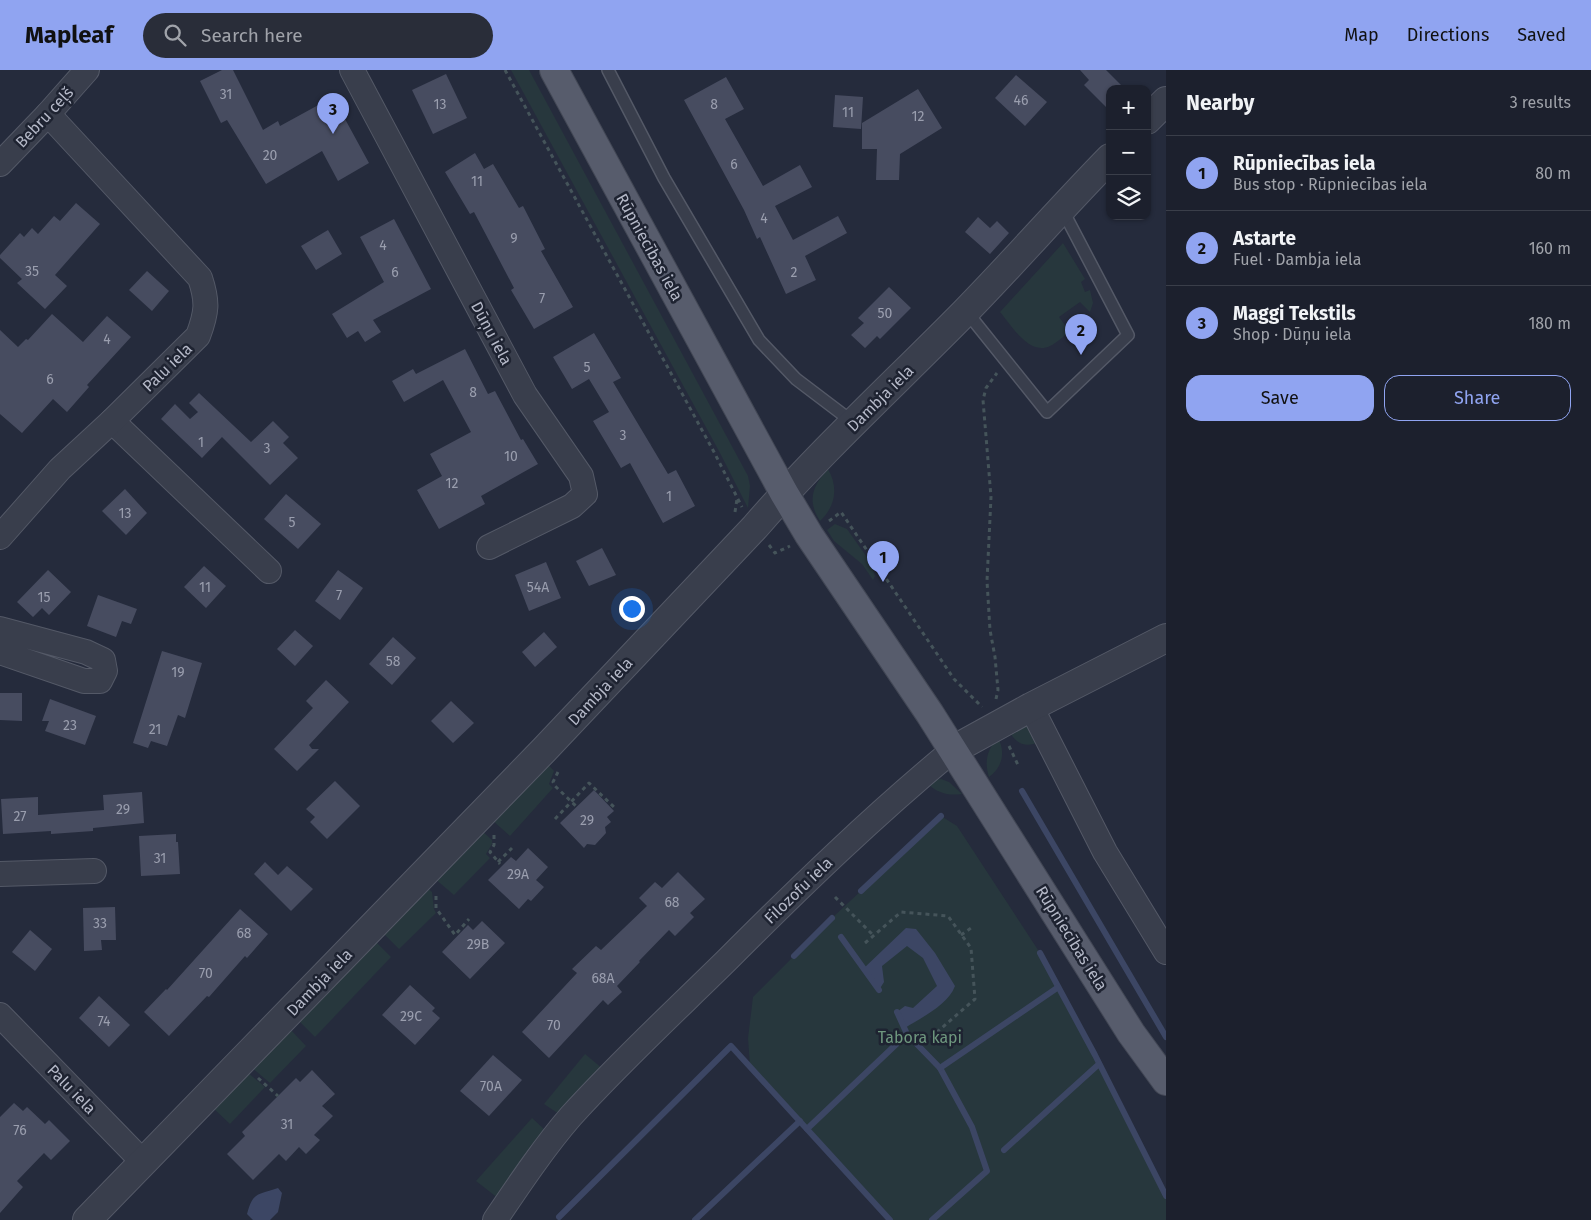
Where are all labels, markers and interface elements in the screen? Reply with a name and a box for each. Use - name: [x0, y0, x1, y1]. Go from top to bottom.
- search box: [143, 13, 493, 58]
- text: Mapleaf: [25, 21, 113, 49]
- icon: search: [161, 21, 189, 49]
- text: Search here: [201, 24, 303, 47]
- text: Map: [1344, 24, 1379, 46]
- text: Directions: [1407, 24, 1489, 46]
- text: Saved: [1517, 24, 1566, 46]
- street label: Bebru ceļš: [12, 83, 78, 152]
- map controls: [1106, 85, 1151, 220]
- button: +: [1106, 85, 1151, 130]
- house number: 31: [220, 86, 232, 103]
- text: Nearby: [1186, 90, 1254, 116]
- house number: 46: [1014, 92, 1028, 109]
- pin: 3: [317, 93, 349, 134]
- text: 3 results: [1510, 93, 1571, 112]
- house number: 13: [433, 96, 447, 113]
- house number: 8: [710, 96, 718, 113]
- house number: 11: [842, 104, 854, 121]
- house number: 12: [912, 108, 925, 125]
- button: −: [1106, 130, 1151, 175]
- house number: 20: [263, 147, 278, 164]
- text: Rūpniecības iela: [1233, 152, 1376, 175]
- house number: 6: [730, 156, 738, 173]
- text: 1: [1198, 164, 1206, 183]
- text: 80 m: [1535, 164, 1571, 183]
- house number: 11: [471, 173, 483, 190]
- button: layers: [1106, 175, 1151, 220]
- text: Bus stop · Rūpniecības iela: [1233, 175, 1428, 194]
- street label: Rūpniecības iela: [612, 190, 687, 304]
- house number: 4: [760, 210, 768, 227]
- text: Astarte: [1233, 227, 1296, 250]
- house number: 9: [510, 230, 518, 247]
- house number: 4: [379, 237, 387, 254]
- text: 2: [1198, 239, 1206, 258]
- text: 160 m: [1529, 239, 1571, 258]
- text: Fuel · Dambja iela: [1233, 250, 1361, 269]
- house number: 35: [25, 263, 39, 280]
- house number: 6: [391, 264, 399, 281]
- house number: 2: [791, 264, 798, 281]
- house number: 7: [539, 290, 545, 307]
- street label: Dūņu iela: [466, 298, 516, 369]
- text: Maggi Tekstils: [1233, 302, 1356, 325]
- house number: 50: [878, 305, 893, 322]
- pin: 2: [1065, 314, 1097, 355]
- text: 3: [1198, 314, 1206, 333]
- text: 180 m: [1528, 314, 1571, 333]
- text: Shop · Dūņu iela: [1233, 325, 1351, 344]
- house number: 4: [103, 331, 111, 348]
- street label: Palu iela: [139, 339, 196, 396]
- house number: 5: [583, 359, 591, 376]
- street label: Dambja iela: [843, 361, 917, 435]
- house number: 6: [46, 371, 54, 388]
- button: Save: [1186, 375, 1374, 421]
- button: Share: [1384, 375, 1571, 421]
- house number: 8: [469, 384, 477, 401]
- house number: 3: [620, 427, 627, 444]
- house number: 1: [198, 434, 204, 451]
- house number: 3: [264, 440, 271, 457]
- house number: 10: [504, 448, 518, 465]
- house number: 12: [446, 475, 459, 492]
- house number: 1: [666, 488, 672, 505]
- house number: 13: [118, 505, 132, 522]
- house number: 5: [288, 514, 296, 531]
- pin: 1: [867, 541, 899, 582]
- house number: 11: [199, 579, 211, 596]
- house number: 54A: [527, 579, 549, 596]
- house number: 7: [336, 587, 342, 604]
- house number: 15: [37, 589, 51, 606]
- your location: [619, 596, 645, 622]
- house number: 58: [386, 653, 401, 670]
- street label: Dambja iela: [564, 653, 637, 729]
- house number: 19: [171, 664, 185, 681]
- house number: 23: [63, 717, 77, 734]
- house number: 21: [149, 721, 161, 738]
- house number: 29: [116, 801, 130, 818]
- house number: 27: [13, 808, 27, 825]
- house number: 29: [580, 812, 594, 829]
- house number: 31: [154, 850, 166, 867]
- street label: Filozofu iela: [760, 853, 836, 928]
- house number: 29A: [507, 866, 529, 883]
- street label: Rūpniecības iela: [1032, 883, 1111, 994]
- house number: 68: [664, 894, 680, 911]
- house number: 33: [93, 915, 107, 932]
- house number: 68: [236, 925, 252, 942]
- house number: 29B: [467, 936, 489, 953]
- street label: Dambja iela: [283, 945, 356, 1020]
- house number: 70: [199, 965, 213, 982]
- house number: 68A: [591, 970, 615, 987]
- house number: 29C: [400, 1008, 422, 1025]
- house number: 74: [97, 1013, 111, 1030]
- house number: 70: [547, 1017, 561, 1034]
- park label: Tabora kapi: [878, 1028, 962, 1047]
- street label: Palu iela: [43, 1061, 100, 1118]
- house number: 70A: [480, 1078, 502, 1095]
- house number: 31: [281, 1116, 293, 1133]
- house number: 76: [13, 1122, 27, 1139]

